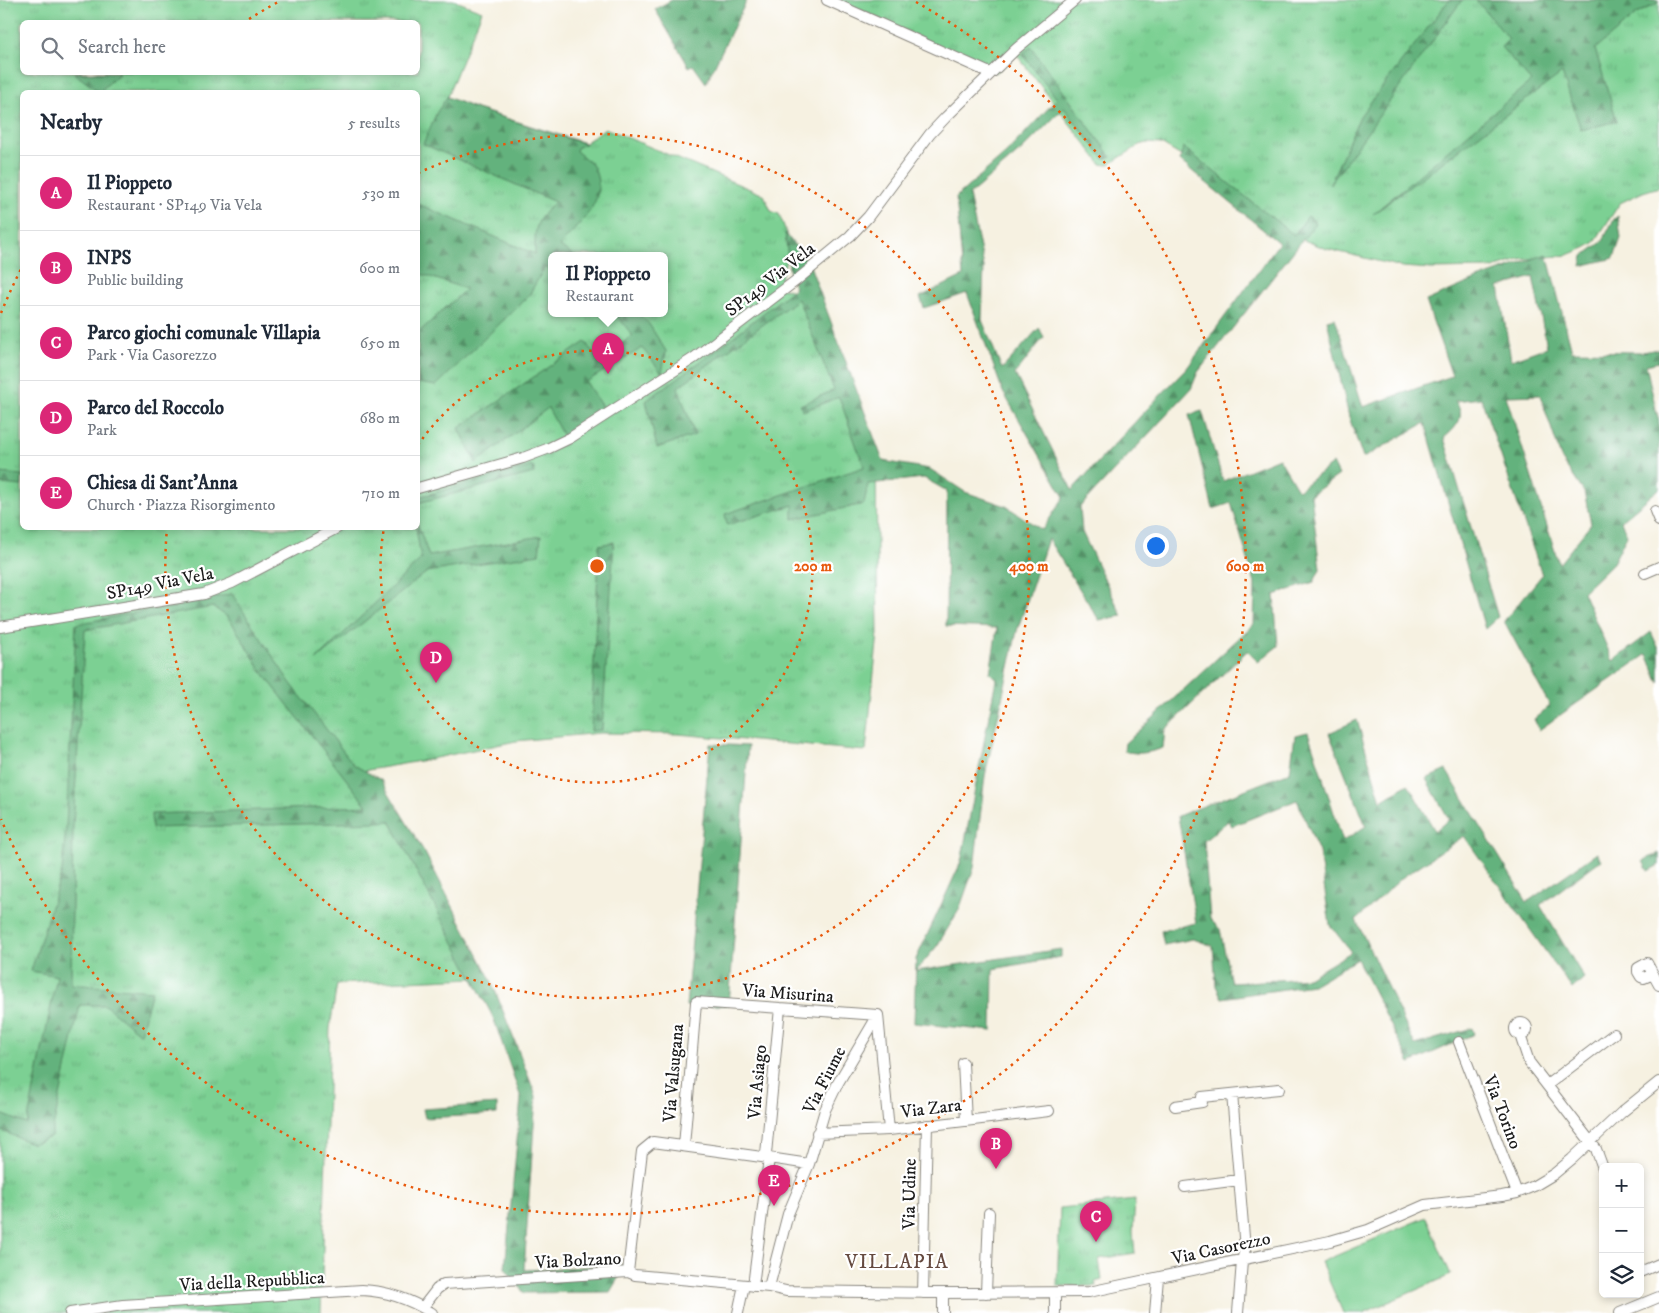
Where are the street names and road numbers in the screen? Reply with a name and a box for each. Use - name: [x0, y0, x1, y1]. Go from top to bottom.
- street label: SP149 Via Vela: [721, 238, 820, 322]
- street label: SP149 Via Vela: [105, 563, 216, 605]
- street label: Via Misurina: [740, 980, 835, 1008]
- street label: Via Valsugana: [659, 1023, 689, 1124]
- street label: Via Fiume: [798, 1043, 851, 1119]
- street label: Via Asiago: [744, 1044, 772, 1121]
- street label: Via Torino: [1478, 1071, 1526, 1153]
- street label: Via Zara: [899, 1094, 963, 1124]
- street label: Via Udine: [898, 1158, 922, 1231]
- street label: Via Casorezzo: [1169, 1228, 1273, 1270]
- street label: Via Bolzano: [533, 1248, 622, 1274]
- street label: Via della Repubblica: [178, 1267, 326, 1297]

